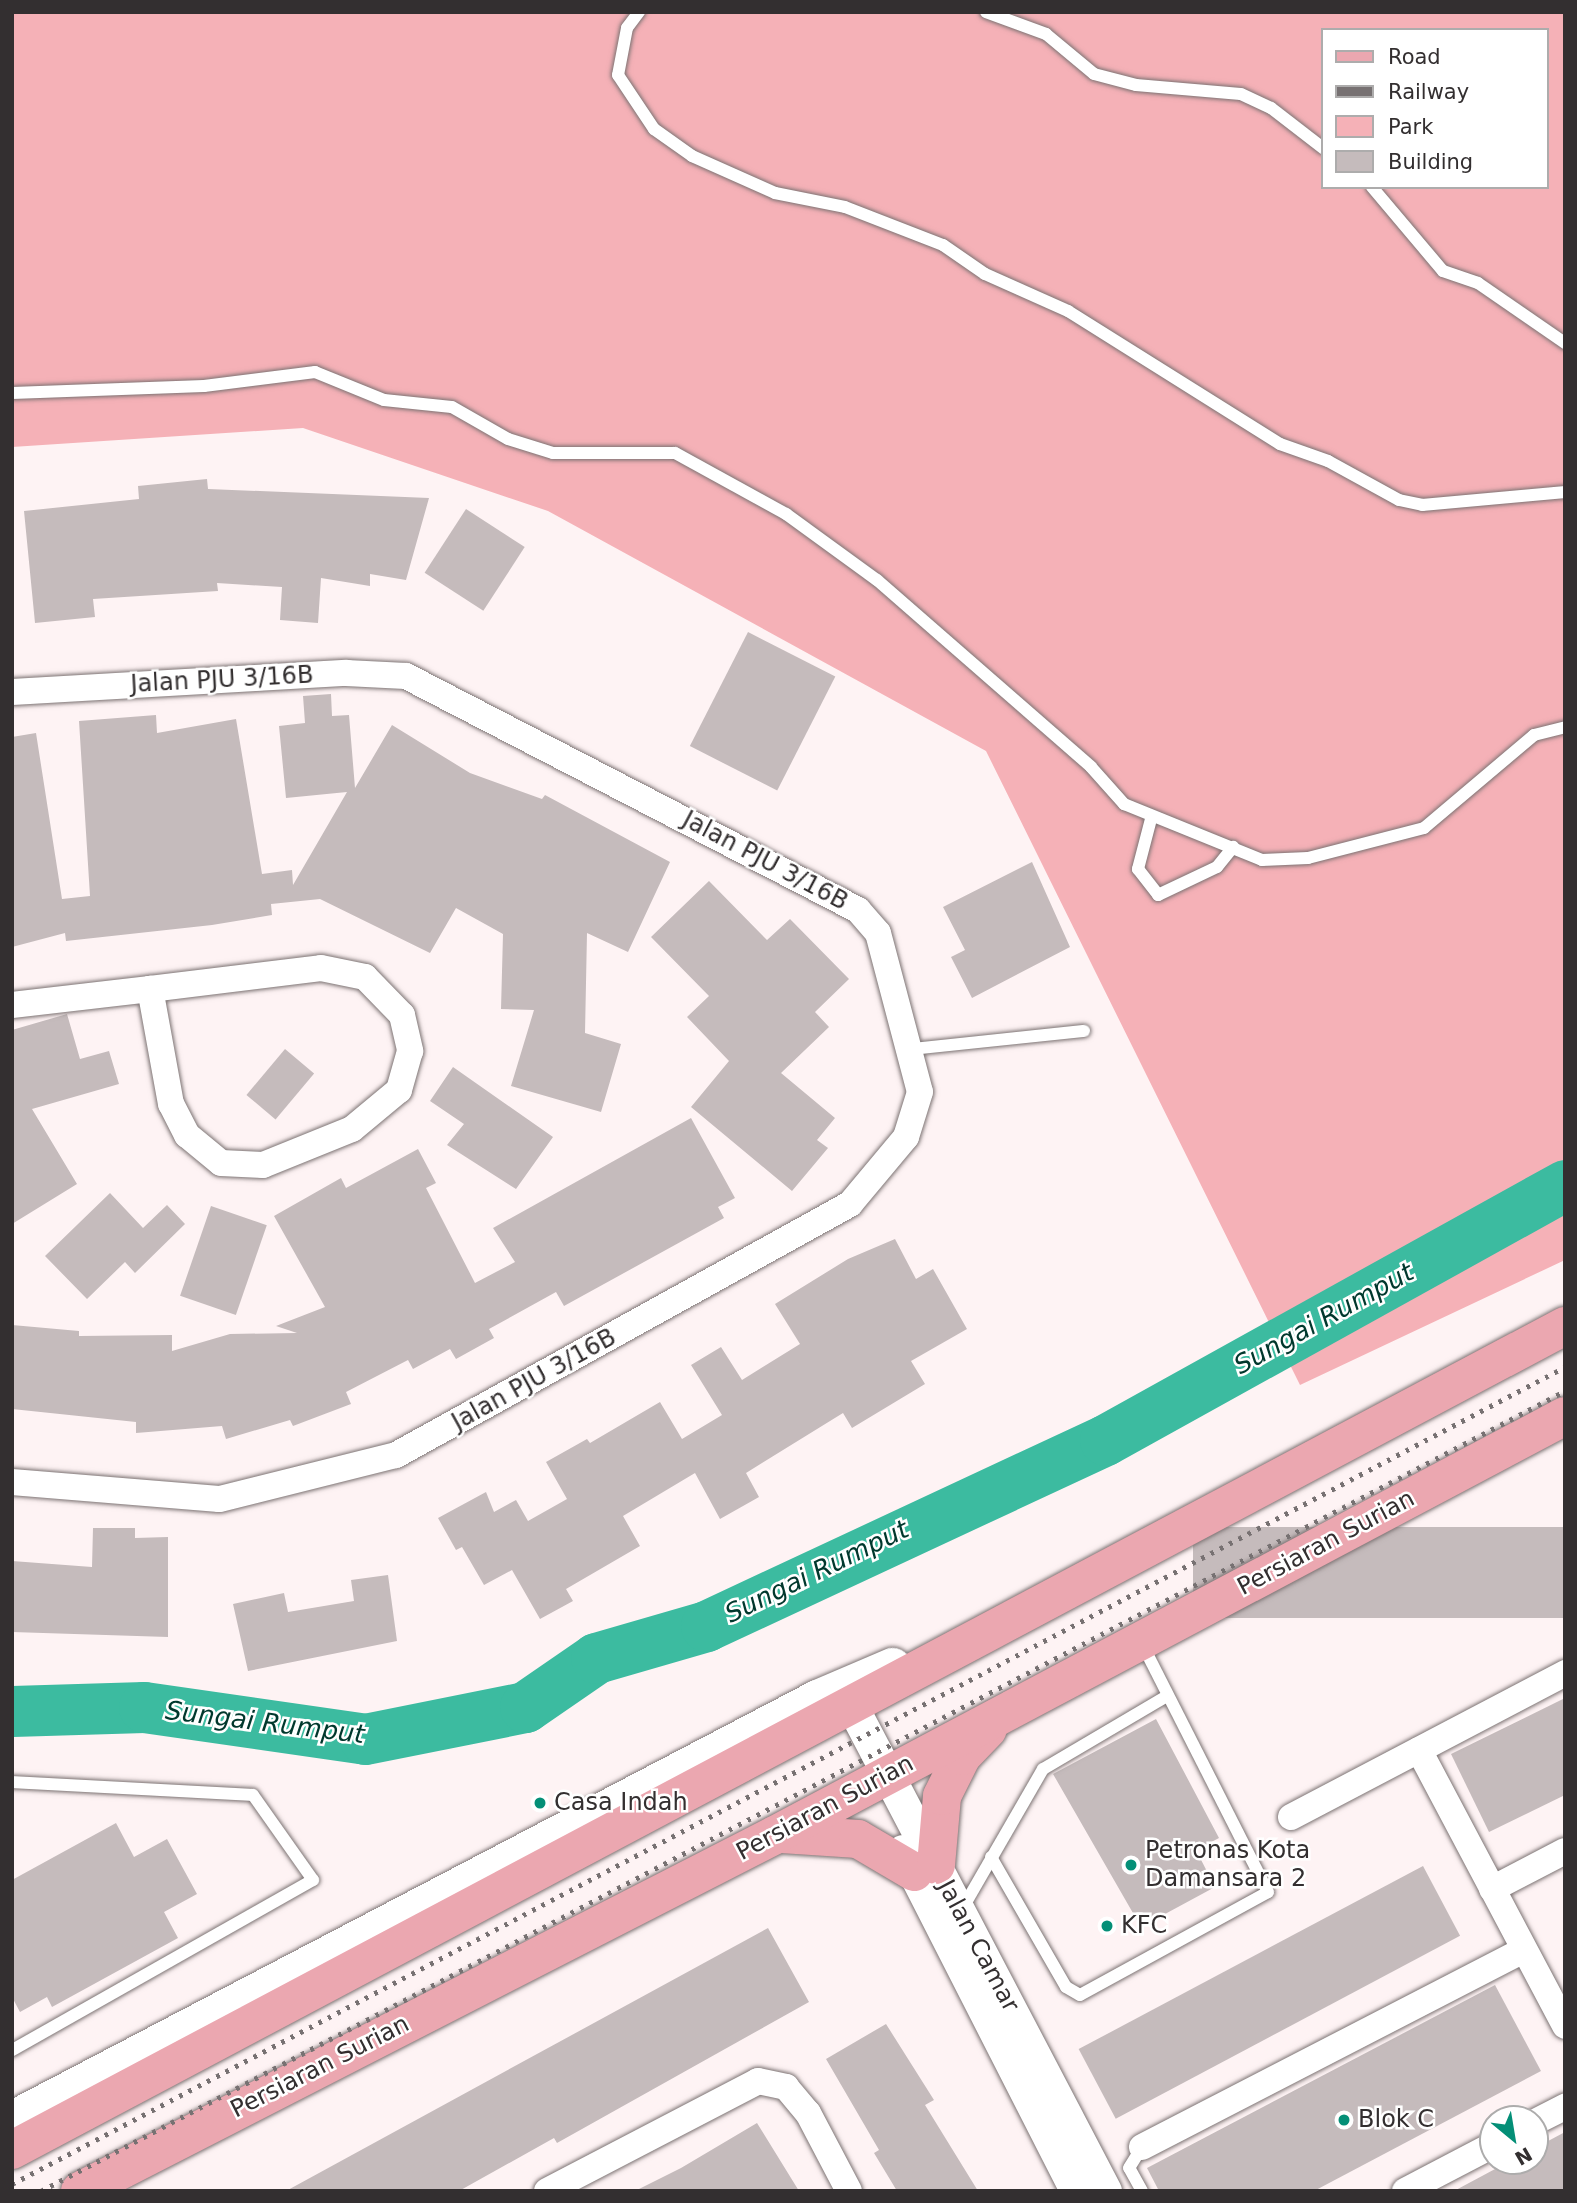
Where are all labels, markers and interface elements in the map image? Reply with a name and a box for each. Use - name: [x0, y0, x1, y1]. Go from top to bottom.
- legend: [1322, 28, 1549, 189]
- text: Road: [1388, 45, 1441, 69]
- text: Railway: [1388, 80, 1469, 104]
- text: Park: [1388, 115, 1433, 139]
- text: Building: [1388, 150, 1473, 174]
- street label: Jalan PJU 3/16B: [130, 661, 314, 699]
- street label: Jalan PJU 3/16B: [677, 805, 853, 917]
- water label: Sungai Rumput: [1229, 1257, 1419, 1381]
- street label: Jalan PJU 3/16B: [447, 1323, 621, 1437]
- street label: Persiaran Surian: [1233, 1484, 1419, 1602]
- water label: Sungai Rumput: [720, 1514, 914, 1630]
- water label: Sungai Rumput: [164, 1695, 366, 1751]
- street label: Persiaran Surian: [732, 1749, 918, 1867]
- place label: Casa Indah: [554, 1789, 688, 1817]
- marker: Casa Indah: [532, 1795, 548, 1811]
- place label: Petronas Kota Damansara 2: [1145, 1837, 1310, 1893]
- marker: Petronas Kota Damansara 2: [1123, 1857, 1139, 1873]
- street label: Jalan Camar: [931, 1875, 1025, 2017]
- place label: KFC: [1121, 1912, 1167, 1940]
- marker: KFC: [1099, 1918, 1115, 1934]
- street label: Persiaran Surian: [226, 2010, 414, 2124]
- north arrow: [1479, 2105, 1549, 2175]
- place label: Blok C: [1358, 2106, 1434, 2134]
- marker: Blok C: [1336, 2112, 1352, 2128]
- text: N: [1511, 2143, 1536, 2170]

